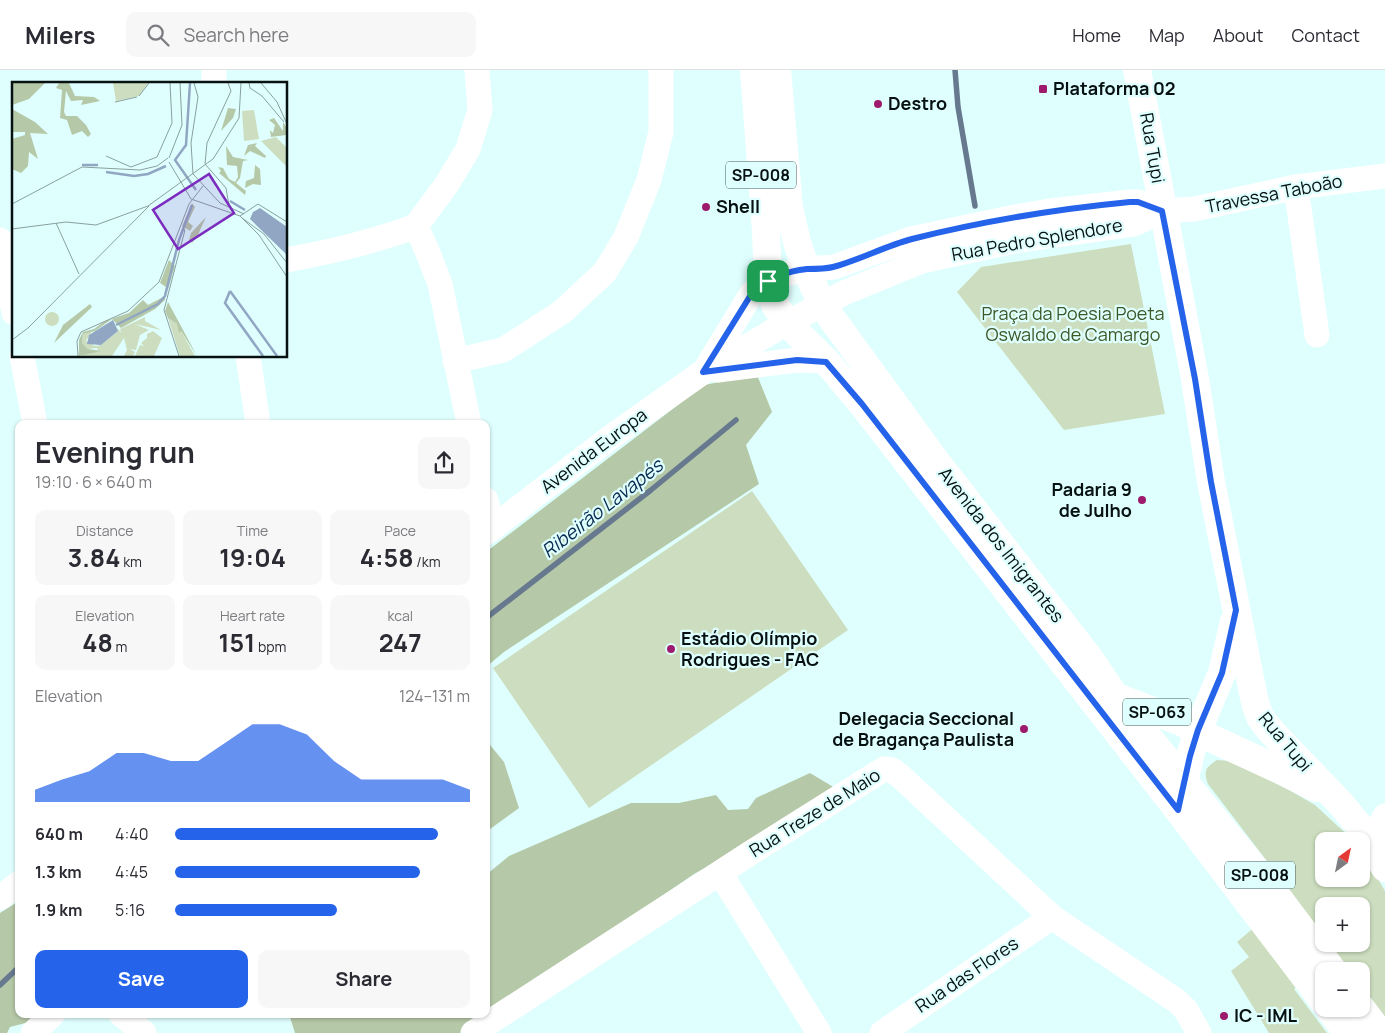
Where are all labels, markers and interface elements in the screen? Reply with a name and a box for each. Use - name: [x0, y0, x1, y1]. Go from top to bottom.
- search box: [126, 12, 476, 57]
- text: Milers: [25, 18, 96, 51]
- icon: search: [144, 21, 172, 49]
- text: Search here: [184, 22, 289, 48]
- text: Home: [1072, 23, 1121, 47]
- text: Map: [1149, 23, 1185, 47]
- text: About: [1213, 23, 1263, 47]
- text: Contact: [1291, 23, 1360, 47]
- place label: Plataforma 02: [1053, 76, 1176, 100]
- inset map: [12, 82, 288, 358]
- marker: Plataforma 02: [1037, 83, 1049, 95]
- place label: Destro: [888, 91, 947, 115]
- marker: Destro: [872, 98, 884, 110]
- street label: Rua Tupi: [1135, 111, 1171, 185]
- road number: SP-008: [726, 162, 796, 188]
- street label: Travessa Taboão: [1203, 168, 1344, 218]
- place label: Shell: [716, 194, 760, 218]
- marker: Shell: [700, 201, 712, 213]
- street label: Rua Pedro Splendore: [949, 212, 1124, 266]
- pin: [747, 260, 789, 302]
- icon: arrive: [754, 267, 782, 295]
- park label: Praça da Poesia Poeta Oswaldo de Camargo: [981, 301, 1165, 346]
- street label: Avenida Europa: [535, 402, 652, 498]
- text: Evening run: [35, 433, 195, 471]
- button: share: [418, 437, 470, 489]
- water label: Ribeirão Lavapés: [536, 451, 670, 564]
- street label: Avenida dos Imigrantes: [933, 462, 1070, 627]
- text: 19:10 · 6 × 640 m: [35, 471, 152, 493]
- place label: Padaria 9 de Julho: [1052, 477, 1132, 522]
- marker: Padaria 9 de Julho: [1136, 494, 1148, 506]
- text: Distance: [76, 521, 134, 540]
- text: Time: [237, 521, 268, 540]
- text: Pace: [384, 521, 416, 540]
- text: 3.84: [68, 540, 120, 575]
- text: 19:04: [219, 540, 286, 575]
- text: 4:58: [360, 540, 414, 575]
- text: km: [120, 552, 142, 571]
- text: /km: [414, 552, 441, 571]
- text: Elevation: [75, 606, 134, 625]
- text: Heart rate: [220, 606, 285, 625]
- text: kcal: [387, 606, 413, 625]
- text: 48: [82, 625, 113, 660]
- text: 151: [219, 625, 255, 660]
- text: 247: [379, 625, 422, 660]
- place label: Estádio Olímpio Rodrigues - FAC: [681, 626, 819, 671]
- text: m: [113, 637, 127, 656]
- text: bpm: [255, 637, 286, 656]
- marker: Estádio Olímpio Rodrigues - FAC: [665, 643, 677, 655]
- text: Elevation: [35, 685, 103, 707]
- text: 124–131 m: [399, 685, 470, 707]
- road number: SP-063: [1123, 698, 1191, 726]
- place label: Delegacia Seccional de Bragança Paulista: [832, 706, 1014, 751]
- street label: Rua Tupi: [1254, 706, 1318, 776]
- marker: Delegacia Seccional de Bragança Paulista: [1018, 723, 1030, 735]
- street label: Rua Treze de Maio: [745, 762, 884, 862]
- text: 640 m: [35, 823, 83, 845]
- text: 4:40: [115, 823, 148, 845]
- north arrow: [1315, 832, 1370, 888]
- map controls: [1315, 832, 1370, 1017]
- text: 1.3 km: [35, 861, 82, 883]
- text: 4:45: [115, 861, 148, 883]
- road number: SP-008: [1225, 862, 1295, 888]
- button: +: [1315, 897, 1370, 952]
- text: 1.9 km: [35, 899, 82, 921]
- text: 5:16: [115, 899, 145, 921]
- street label: Rua das Flores: [910, 931, 1023, 1018]
- button: Save: [35, 950, 248, 1008]
- button: Share: [258, 950, 470, 1008]
- button: −: [1315, 962, 1370, 1017]
- place label: IC - IML: [1234, 1003, 1298, 1027]
- marker: IC - IML: [1218, 1010, 1230, 1022]

